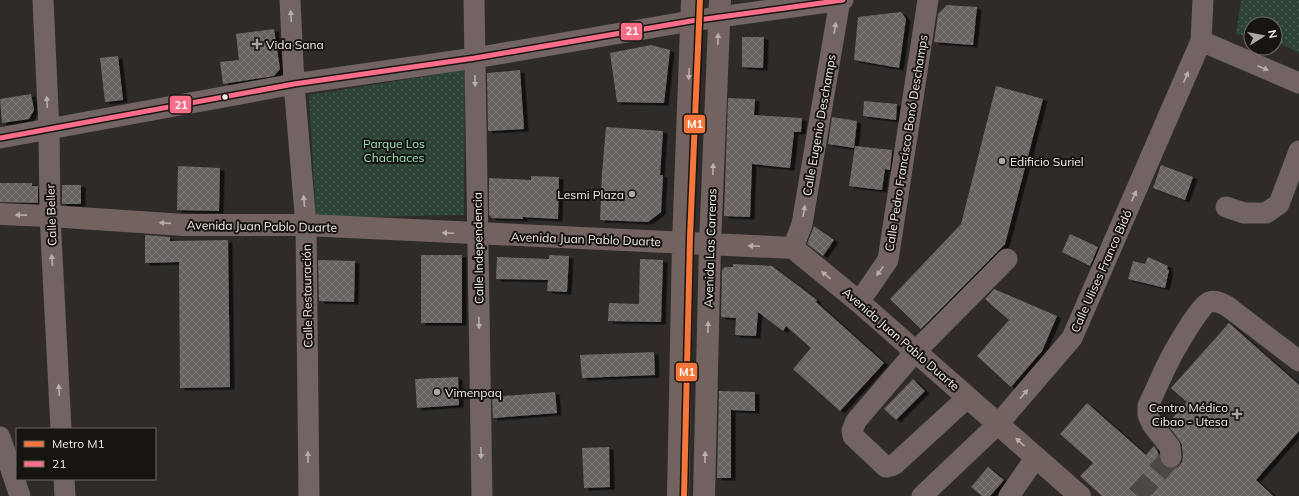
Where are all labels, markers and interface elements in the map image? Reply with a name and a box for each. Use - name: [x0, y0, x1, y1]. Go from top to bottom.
- one-way arrow: [288, 9, 294, 22]
- north arrow: [1243, 16, 1283, 56]
- one-way arrow: [832, 21, 838, 34]
- line badge: 21: [620, 22, 643, 41]
- text: 21: [625, 24, 639, 38]
- text: N: [1265, 29, 1280, 40]
- one-way arrow: [715, 32, 721, 45]
- street label: Calle Pedro Francisco Bonó Deschamps: [881, 34, 931, 252]
- place label: Vida Sana: [266, 37, 324, 52]
- marker: Vida Sana: [251, 38, 263, 50]
- street label: Calle Eugenio Deschamps: [799, 53, 839, 197]
- one-way arrow: [1257, 65, 1269, 71]
- one-way arrow: [686, 68, 692, 81]
- one-way arrow: [1183, 71, 1189, 83]
- one-way arrow: [472, 75, 478, 88]
- unlabelled marker: [220, 92, 230, 102]
- line badge: 21: [169, 95, 192, 114]
- one-way arrow: [44, 96, 51, 108]
- text: 21: [174, 98, 188, 112]
- line badge: M1: [683, 114, 706, 134]
- text: M1: [687, 117, 703, 131]
- park label: Parque Los Chachaces: [363, 136, 425, 165]
- place label: Edificio Suriel: [1010, 154, 1084, 169]
- marker: Edificio Suriel: [997, 156, 1007, 166]
- one-way arrow: [710, 162, 716, 175]
- street label: Calle Beller: [42, 183, 60, 246]
- place label: Lesmi Plaza: [557, 187, 624, 202]
- street label: Avenida Las Carreras: [700, 188, 720, 308]
- marker: Lesmi Plaza: [627, 189, 637, 199]
- one-way arrow: [1131, 190, 1137, 202]
- street label: Calle Independencia: [470, 192, 486, 304]
- one-way arrow: [300, 195, 307, 207]
- one-way arrow: [801, 205, 807, 217]
- street label: Calle Ulises Franco Bidó: [1067, 207, 1135, 335]
- one-way arrow: [14, 212, 27, 218]
- street label: Avenida Juan Pablo Duarte: [187, 217, 337, 235]
- one-way arrow: [159, 220, 171, 227]
- one-way arrow: [442, 229, 454, 236]
- street label: Avenida Juan Pablo Duarte: [511, 229, 661, 249]
- one-way arrow: [748, 243, 760, 250]
- street label: Calle Restauración: [299, 244, 315, 348]
- one-way arrow: [49, 254, 56, 266]
- one-way arrow: [876, 266, 884, 277]
- one-way arrow: [821, 271, 831, 279]
- street label: Avenida Juan Pablo Duarte: [839, 284, 963, 394]
- one-way arrow: [476, 317, 482, 330]
- one-way arrow: [705, 320, 711, 333]
- line badge: M1: [675, 362, 698, 382]
- text: M1: [679, 365, 695, 379]
- one-way arrow: [56, 384, 63, 396]
- place label: Vimenpaq: [445, 385, 502, 400]
- marker: Vimenpaq: [432, 387, 442, 397]
- one-way arrow: [1020, 389, 1029, 399]
- place label: Centro Médico Cibao - Utesa: [1149, 400, 1228, 429]
- marker: Centro Médico Cibao - Utesa: [1231, 408, 1243, 420]
- legend: [16, 428, 156, 480]
- text: Metro M1: [52, 436, 105, 451]
- one-way arrow: [1014, 438, 1025, 447]
- one-way arrow: [478, 447, 484, 460]
- one-way arrow: [702, 450, 708, 463]
- one-way arrow: [305, 451, 312, 463]
- text: 21: [52, 456, 66, 471]

